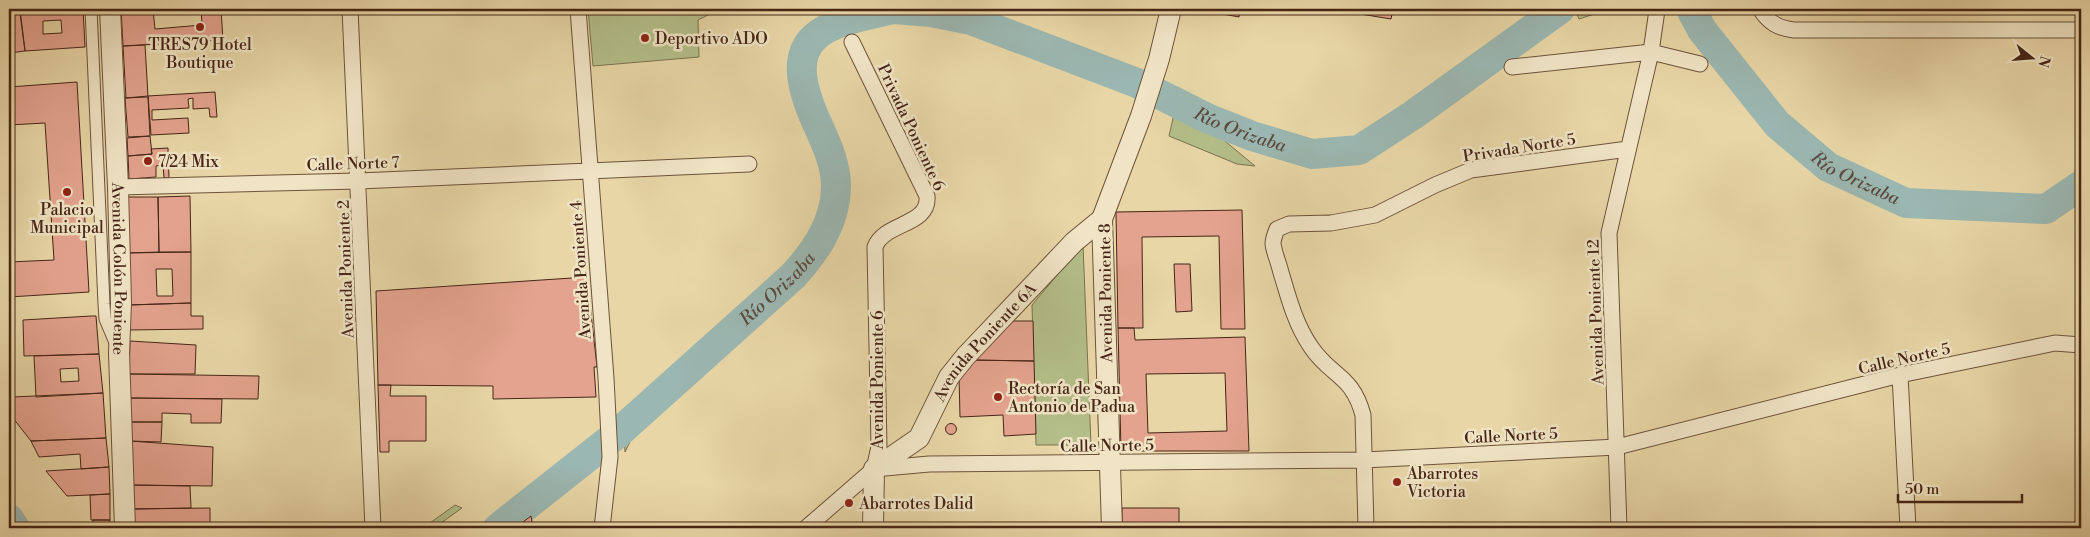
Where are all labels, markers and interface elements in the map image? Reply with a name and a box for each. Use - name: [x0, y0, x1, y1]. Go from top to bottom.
- marker: TRES79 Hotel Boutique: [194, 21, 206, 33]
- place label: Deportivo ADO: [655, 29, 768, 49]
- marker: Deportivo ADO: [639, 32, 651, 44]
- north arrow: [2008, 32, 2058, 82]
- place label: TRES79 Hotel Boutique: [148, 35, 252, 73]
- text: N: [2033, 54, 2054, 69]
- street label: Privada Poniente 6: [873, 61, 949, 194]
- water label: Río Orizaba: [1189, 102, 1290, 158]
- street label: Privada Norte 5: [1461, 129, 1577, 167]
- water label: Río Orizaba: [1805, 146, 1904, 211]
- place label: 7/24 Mix: [158, 152, 220, 172]
- street label: Calle Norte 7: [306, 152, 400, 176]
- marker: 7/24 Mix: [142, 155, 154, 167]
- street label: Avenida Colón Poniente: [107, 181, 130, 356]
- marker: Palacio Municipal: [61, 186, 73, 198]
- street label: Avenida Poniente 2: [334, 199, 358, 340]
- street label: Avenida Poniente 4: [566, 199, 596, 341]
- place label: Palacio Municipal: [30, 200, 104, 238]
- street label: Avenida Poniente 8: [1095, 223, 1117, 364]
- street label: Avenida Poniente 12: [1583, 239, 1609, 386]
- water label: Río Orizaba: [734, 247, 821, 331]
- street label: Avenida Poniente 6A: [929, 278, 1042, 406]
- street label: Avenida Poniente 6: [868, 310, 888, 451]
- street label: Calle Norte 5: [1856, 339, 1952, 379]
- place label: Rectoría de San Antonio de Padua: [1007, 379, 1136, 417]
- marker: Rectoría de San Antonio de Padua: [992, 391, 1004, 403]
- street label: Calle Norte 5: [1464, 424, 1559, 448]
- street label: Calle Norte 5: [1060, 435, 1154, 457]
- place label: Abarrotes Victoria: [1406, 464, 1478, 502]
- scale bar: [1898, 472, 2021, 504]
- marker: Abarrotes Victoria: [1391, 476, 1403, 488]
- text: 50 m: [1905, 480, 1939, 499]
- place label: Abarrotes Dalid: [858, 494, 973, 514]
- marker: Abarrotes Dalid: [843, 497, 855, 509]

